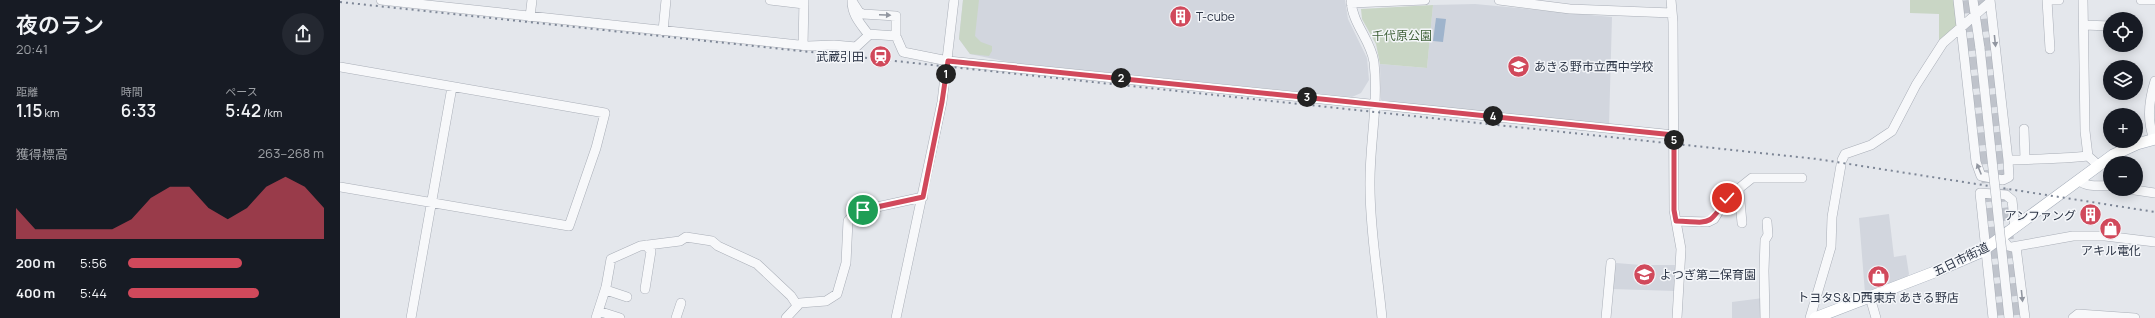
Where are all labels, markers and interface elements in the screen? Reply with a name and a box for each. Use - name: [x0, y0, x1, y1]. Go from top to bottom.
- building icon: T-cube: [1168, 3, 1194, 29]
- place label: T-cube: [1196, 8, 1235, 25]
- text: 夜のラン: [16, 10, 104, 40]
- one-way arrow: [879, 12, 892, 18]
- map controls: [2103, 12, 2143, 196]
- button: locate: [2103, 12, 2143, 52]
- button: share: [282, 13, 324, 55]
- park label: 千代原公園: [1372, 27, 1432, 44]
- one-way arrow: [1991, 35, 1998, 47]
- text: 20:41: [16, 40, 48, 58]
- station icon: 武蔵引田: [867, 43, 893, 69]
- place label: 武蔵引田: [816, 48, 864, 65]
- school or university icon: あきる野市立西中学校: [1506, 53, 1532, 79]
- place label: あきる野市立西中学校: [1534, 58, 1654, 75]
- button: layers: [2103, 60, 2143, 100]
- pin: 1: [936, 64, 956, 84]
- text: 1: [944, 66, 948, 81]
- pin: 2: [1111, 68, 1131, 88]
- text: 2: [1118, 70, 1124, 85]
- text: 距離: [16, 84, 38, 99]
- text: 時間: [121, 84, 143, 99]
- text: ペース: [225, 84, 258, 99]
- pin: 3: [1297, 87, 1317, 107]
- text: 3: [1304, 89, 1310, 104]
- text: 1.15: [16, 99, 42, 122]
- text: 6:33: [121, 99, 156, 122]
- text: 5:42: [225, 99, 261, 122]
- text: km: [42, 105, 59, 120]
- text: /km: [261, 105, 282, 120]
- pin: 4: [1483, 106, 1503, 126]
- text: 4: [1490, 108, 1496, 123]
- button: +: [2103, 108, 2143, 148]
- pin: 5: [1664, 130, 1684, 150]
- text: 5: [1671, 132, 1677, 147]
- text: 263–268 m: [258, 144, 324, 162]
- text: 獲得標高: [16, 145, 68, 163]
- button: −: [2103, 156, 2143, 196]
- one-way arrow: [1976, 164, 1982, 175]
- pin: [1710, 181, 1744, 215]
- icon: check: [1716, 187, 1738, 209]
- pin: [846, 193, 880, 227]
- icon: arrive: [852, 199, 874, 221]
- building icon: アンファング: [2078, 202, 2104, 228]
- place label: アンファング: [2005, 207, 2076, 224]
- shop icon: アキル電化: [2098, 216, 2124, 242]
- street label: 五日市街道: [1930, 238, 1992, 280]
- place label: アキル電化: [2081, 242, 2141, 259]
- text: 200 m: [16, 254, 55, 272]
- text: 5:56: [80, 254, 107, 272]
- school or university icon: よつぎ第二保育園: [1631, 261, 1657, 287]
- shop icon: トヨタS＆D西東京 あきる野店: [1865, 263, 1891, 289]
- place label: よつぎ第二保育園: [1660, 266, 1756, 283]
- text: 400 m: [16, 284, 55, 302]
- text: 5:44: [80, 284, 107, 302]
- place label: トヨタS＆D西東京 あきる野店: [1797, 289, 1959, 306]
- one-way arrow: [2019, 290, 2025, 302]

